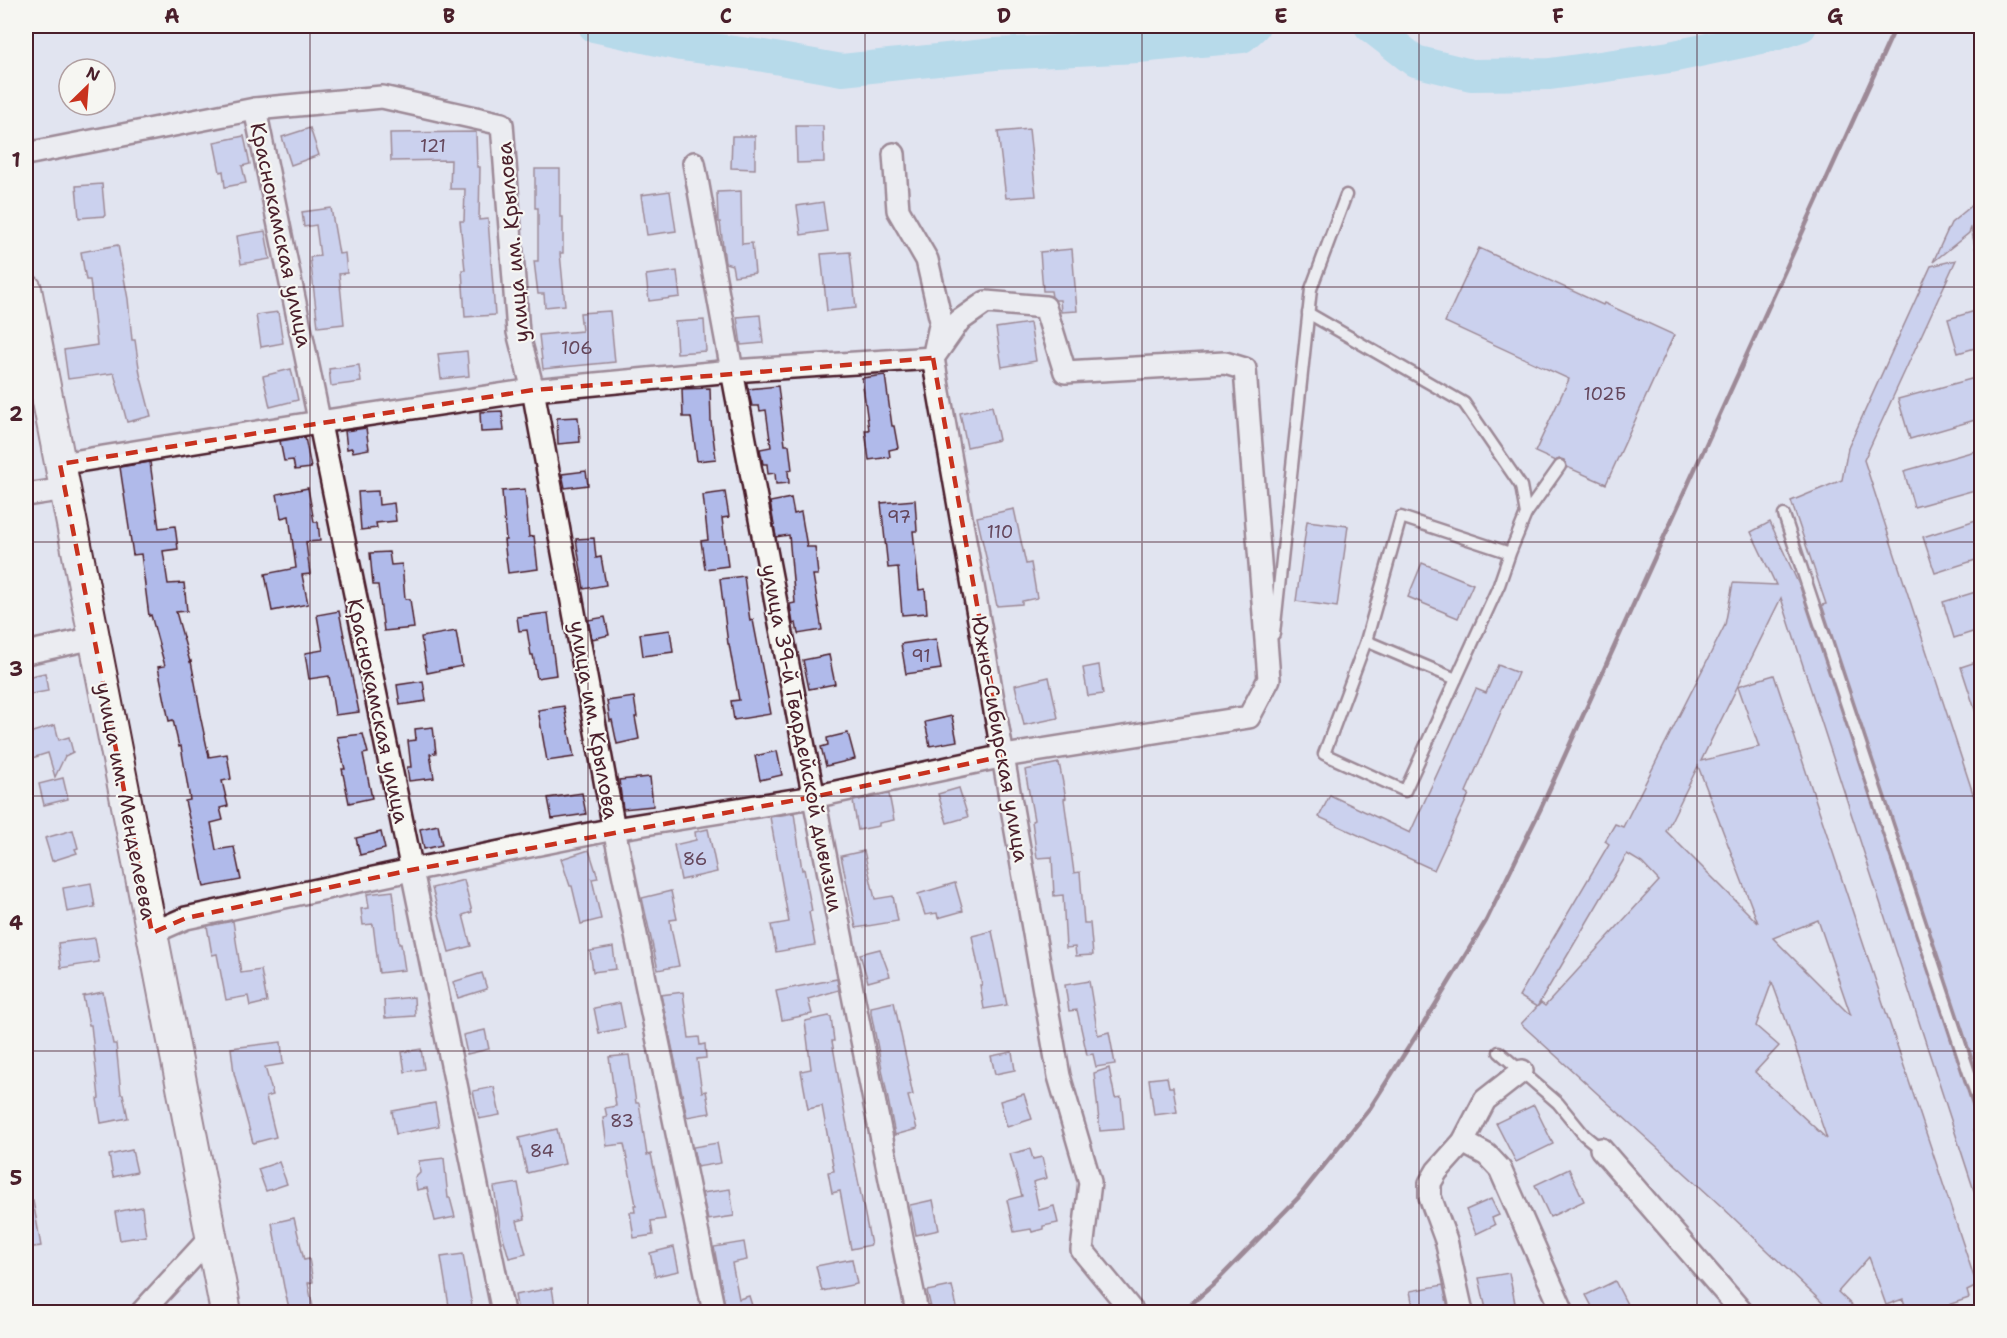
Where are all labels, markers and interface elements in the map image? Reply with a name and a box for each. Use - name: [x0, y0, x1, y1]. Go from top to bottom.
- text: A: [164, 3, 180, 29]
- text: B: [443, 3, 455, 29]
- text: C: [720, 3, 732, 29]
- text: D: [997, 3, 1011, 29]
- text: E: [1274, 3, 1288, 29]
- text: F: [1552, 3, 1564, 29]
- text: G: [1827, 3, 1843, 29]
- north arrow: [57, 57, 117, 117]
- text: N: [83, 62, 103, 86]
- street label: Краснокамская улица: [243, 120, 319, 350]
- house number: 121: [420, 134, 446, 158]
- street label: улица им. Крылова: [490, 141, 536, 343]
- text: 1: [11, 147, 21, 173]
- house number: 106: [561, 336, 593, 360]
- house number: 102Б: [1583, 382, 1627, 406]
- text: 2: [9, 401, 23, 427]
- house number: 97: [887, 505, 911, 529]
- house number: 110: [987, 520, 1013, 544]
- street label: улица 39-й Гвардейской дивизии: [755, 562, 850, 914]
- street label: Краснокамская улица: [340, 596, 416, 826]
- street label: Южно-Сибирская улица: [965, 614, 1035, 864]
- street label: улица им. Крылова: [563, 618, 625, 822]
- house number: 91: [911, 644, 931, 668]
- text: 3: [9, 656, 23, 682]
- street label: улица им. Менделеева: [89, 680, 163, 922]
- house number: 86: [683, 847, 707, 871]
- text: 4: [9, 910, 23, 936]
- house number: 83: [610, 1109, 634, 1133]
- house number: 84: [530, 1139, 554, 1163]
- text: 5: [10, 1165, 22, 1191]

